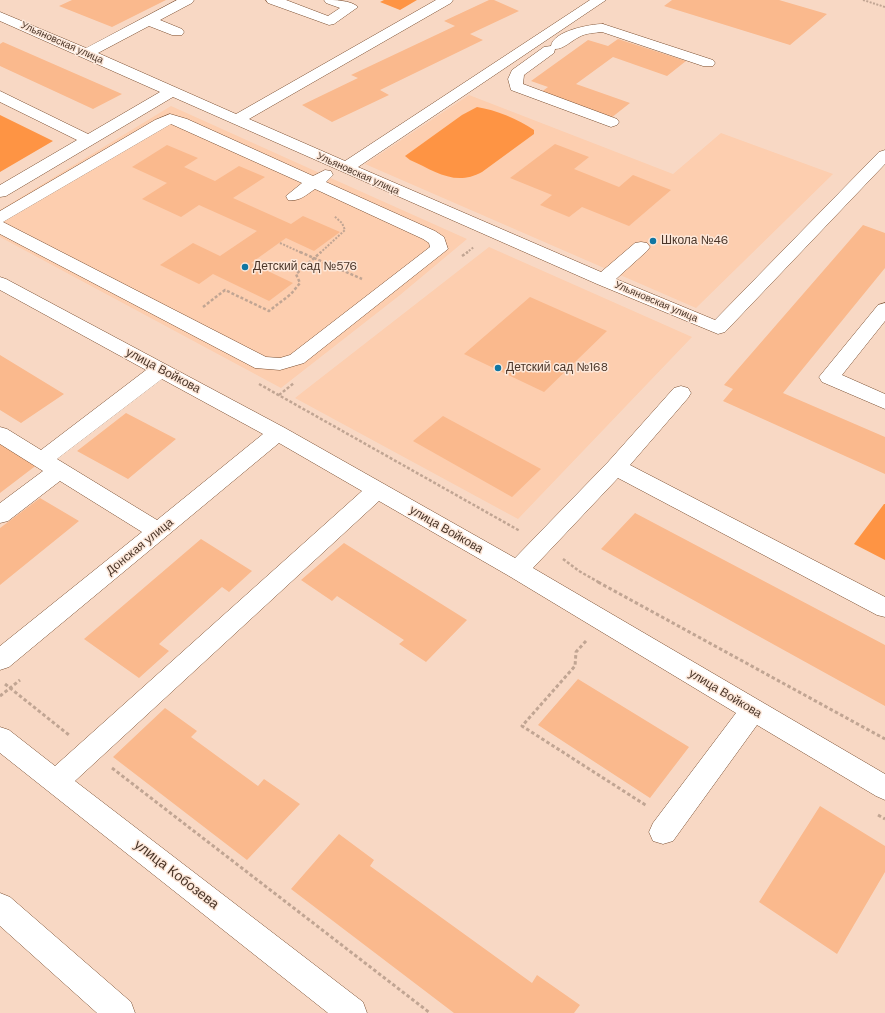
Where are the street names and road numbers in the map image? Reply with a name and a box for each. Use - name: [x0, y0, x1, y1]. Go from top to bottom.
- street label: Ульяновская улица: [19, 19, 105, 67]
- street label: Ульяновская улица: [315, 150, 401, 198]
- street label: Ульяновская улица: [613, 279, 699, 325]
- street label: улица Войкова: [123, 345, 203, 397]
- street label: улица Войкова: [407, 503, 485, 557]
- street label: Донская улица: [103, 515, 177, 579]
- street label: улица Войкова: [686, 667, 764, 721]
- street label: улица Кобозева: [130, 837, 222, 913]

